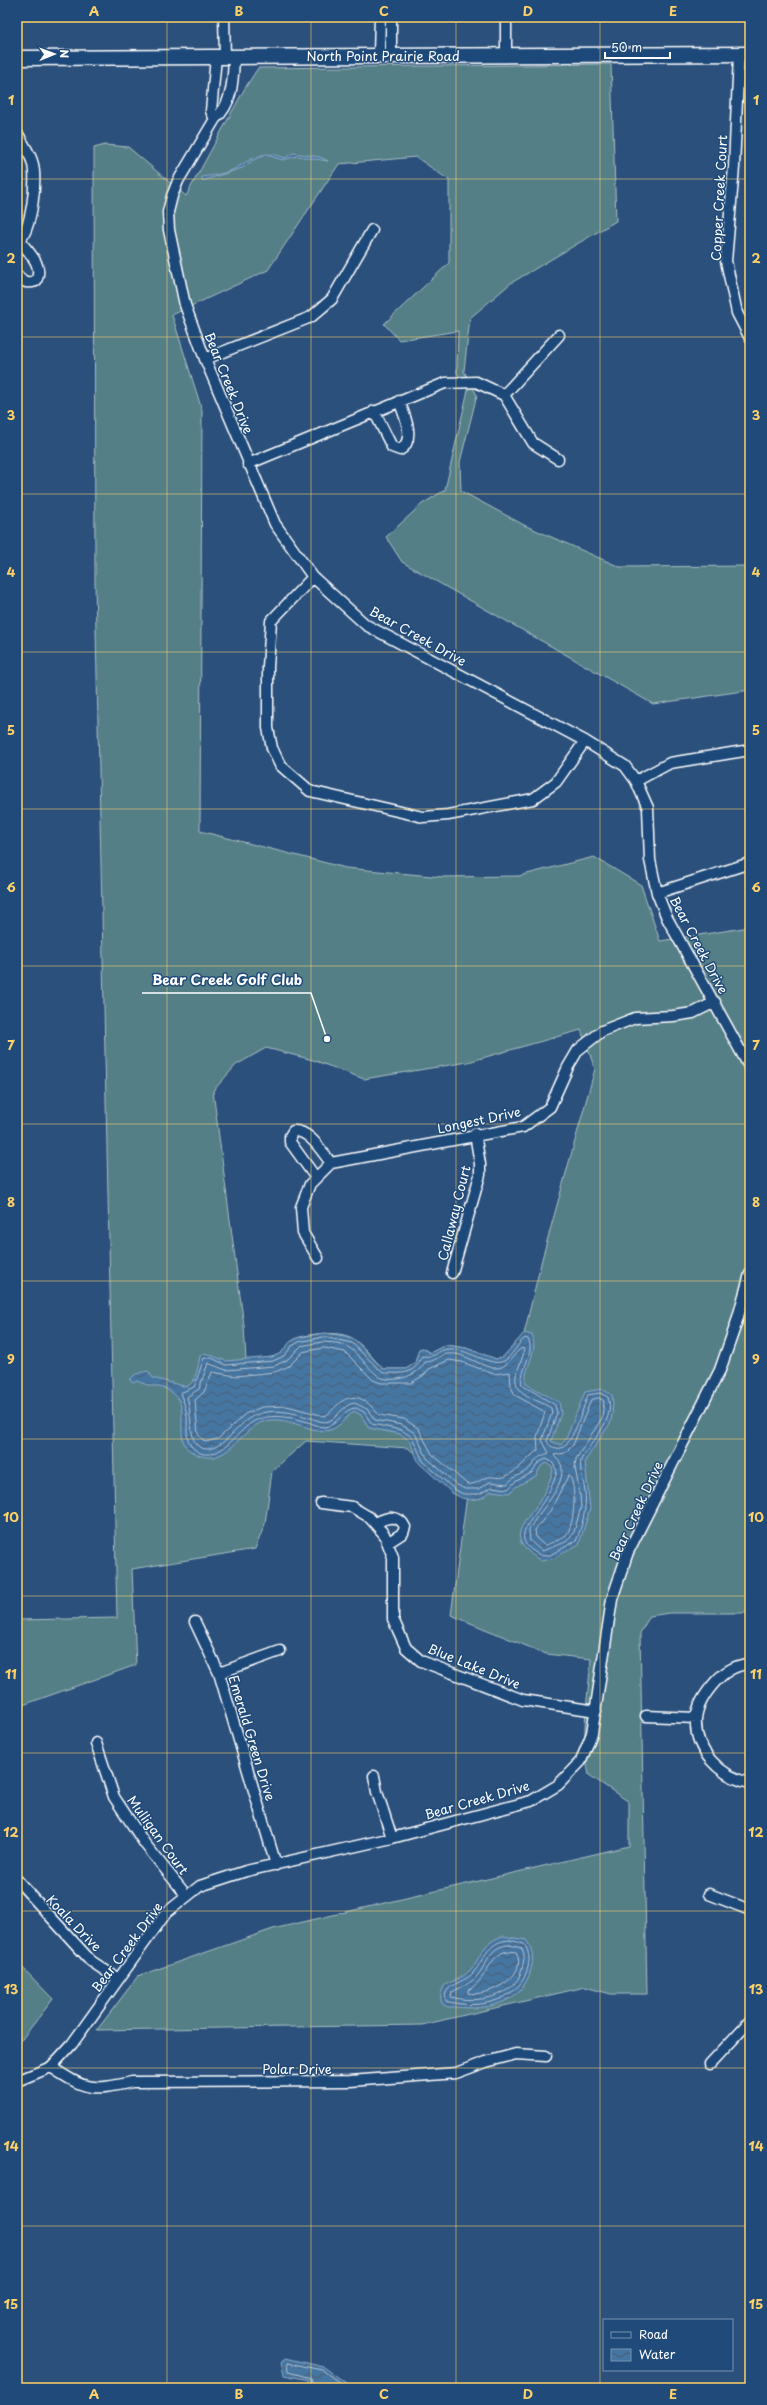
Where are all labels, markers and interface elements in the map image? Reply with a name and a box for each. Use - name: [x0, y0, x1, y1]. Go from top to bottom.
- text: A: [89, 1, 99, 20]
- text: B: [235, 1, 244, 20]
- text: C: [379, 1, 389, 20]
- text: D: [523, 1, 533, 20]
- text: E: [669, 1, 677, 20]
- north arrow: [34, 34, 74, 74]
- scale bar: [605, 34, 670, 60]
- text: 50 m: [611, 38, 642, 56]
- street label: North Point Prairie Road: [306, 46, 460, 65]
- text: N: [56, 49, 73, 59]
- text: 1: [8, 90, 14, 109]
- text: 1: [753, 90, 759, 109]
- street label: Copper Creek Court: [706, 134, 731, 261]
- text: 2: [6, 248, 16, 267]
- text: 2: [751, 248, 761, 267]
- street label: Bear Creek Drive: [200, 329, 259, 437]
- text: 3: [7, 405, 16, 424]
- text: 3: [752, 405, 761, 424]
- text: 4: [7, 562, 16, 581]
- text: 4: [752, 562, 761, 581]
- street label: Bear Creek Drive: [366, 601, 470, 670]
- text: 5: [7, 720, 15, 739]
- text: 5: [752, 720, 760, 739]
- text: 6: [6, 877, 16, 896]
- text: 6: [751, 877, 761, 896]
- street label: Bear Creek Drive: [666, 893, 733, 997]
- callout: Bear Creek Golf Club: [142, 967, 311, 993]
- text: Bear Creek Golf Club: [152, 969, 302, 990]
- text: 7: [7, 1035, 15, 1054]
- text: 7: [752, 1035, 760, 1054]
- street label: Longest Drive: [435, 1101, 522, 1138]
- street label: Callaway Court: [432, 1163, 475, 1263]
- text: 8: [7, 1192, 15, 1211]
- text: 8: [752, 1192, 760, 1211]
- text: 9: [7, 1349, 15, 1368]
- text: 9: [752, 1349, 760, 1368]
- street label: Bear Creek Drive: [604, 1458, 667, 1564]
- text: 10: [3, 1507, 19, 1526]
- text: 10: [748, 1507, 764, 1526]
- street label: Blue Lake Drive: [425, 1638, 523, 1693]
- text: 11: [5, 1664, 17, 1683]
- text: 11: [750, 1664, 762, 1683]
- street label: Emerald Green Drive: [224, 1673, 281, 1803]
- street label: Bear Creek Drive: [422, 1775, 532, 1824]
- street label: Mulligan Court: [123, 1791, 194, 1878]
- text: 12: [3, 1822, 19, 1841]
- text: 12: [748, 1822, 764, 1841]
- street label: Koala Drive: [42, 1890, 106, 1955]
- street label: Bear Creek Drive: [87, 1898, 167, 1996]
- text: 13: [4, 1979, 19, 1998]
- text: 13: [749, 1979, 764, 1998]
- street label: Polar Drive: [262, 2059, 332, 2078]
- text: 14: [3, 2136, 19, 2155]
- text: 14: [748, 2136, 764, 2155]
- text: 15: [4, 2294, 18, 2313]
- text: 15: [749, 2294, 763, 2313]
- legend: [603, 2319, 733, 2371]
- text: Road: [639, 2325, 668, 2343]
- text: Water: [639, 2345, 676, 2363]
- text: A: [89, 2384, 99, 2403]
- text: B: [235, 2384, 244, 2403]
- text: C: [379, 2384, 389, 2403]
- text: D: [523, 2384, 533, 2403]
- text: E: [669, 2384, 677, 2403]

